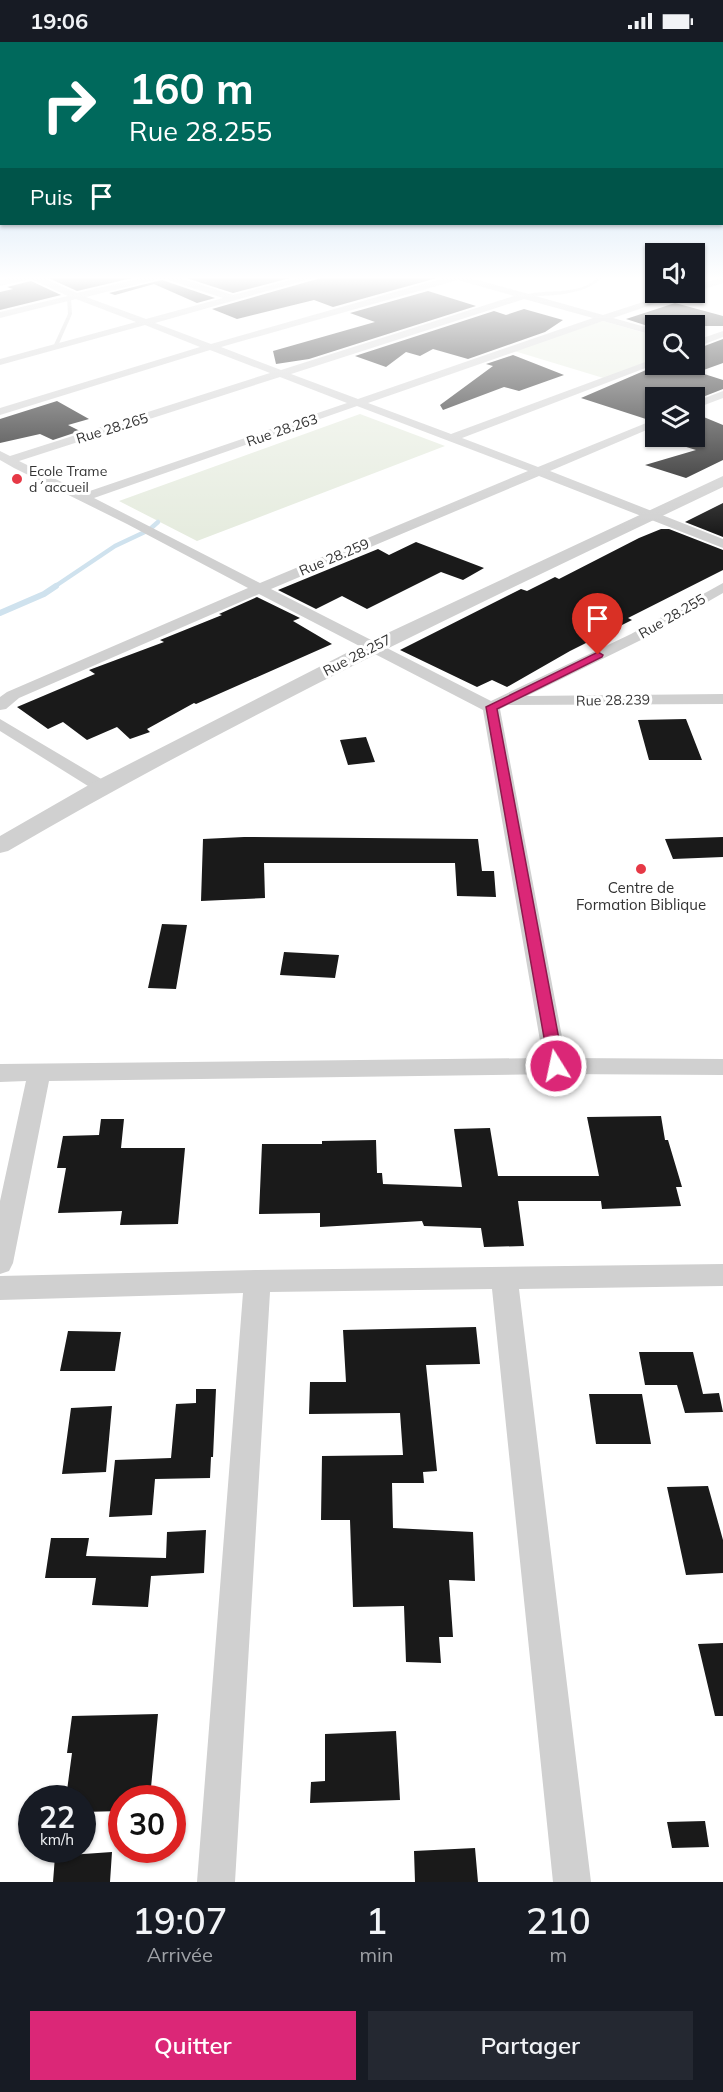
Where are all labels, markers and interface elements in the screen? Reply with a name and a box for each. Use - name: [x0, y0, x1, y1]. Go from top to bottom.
- text: 19:06: [30, 7, 88, 35]
- text: 160 m: [129, 62, 254, 115]
- icon: right: [30, 66, 108, 144]
- text: Rue 28.255: [129, 114, 272, 148]
- icon: arrive: [85, 180, 118, 213]
- text: Puis: [30, 183, 73, 211]
- map controls: [645, 243, 705, 447]
- button: sound: [645, 243, 705, 303]
- button: search: [645, 315, 705, 375]
- button: layers: [645, 387, 705, 447]
- street label: Rue 28.265: [74, 409, 150, 447]
- street label: Rue 28.263: [244, 409, 320, 451]
- place label: Ecole Trame d´accueil: [29, 462, 107, 496]
- marker: Ecole Trame d´accueil: [10, 472, 24, 486]
- street label: Rue 28.259: [296, 534, 372, 580]
- street label: Rue 28.255: [635, 590, 709, 642]
- pin: [572, 593, 623, 655]
- icon: arrive: [581, 602, 614, 635]
- street label: Rue 28.257: [320, 630, 394, 680]
- street label: Rue 28.239: [576, 690, 650, 710]
- marker: Centre de Formation Biblique: [634, 862, 648, 876]
- place label: Centre de Formation Biblique: [576, 878, 706, 914]
- position arrow: [524, 1034, 588, 1098]
- speed limit sign: 30: [108, 1785, 186, 1863]
- text: 22: [39, 1798, 75, 1836]
- text: km/h: [40, 1830, 74, 1849]
- text: 19:07: [132, 1898, 227, 1943]
- text: 1: [366, 1898, 387, 1943]
- text: 210: [526, 1898, 591, 1943]
- text: Arrivée: [147, 1942, 213, 1967]
- text: min: [360, 1942, 394, 1967]
- text: m: [550, 1942, 567, 1967]
- button: Quitter: [30, 2011, 356, 2080]
- button: Partager: [368, 2011, 693, 2080]

